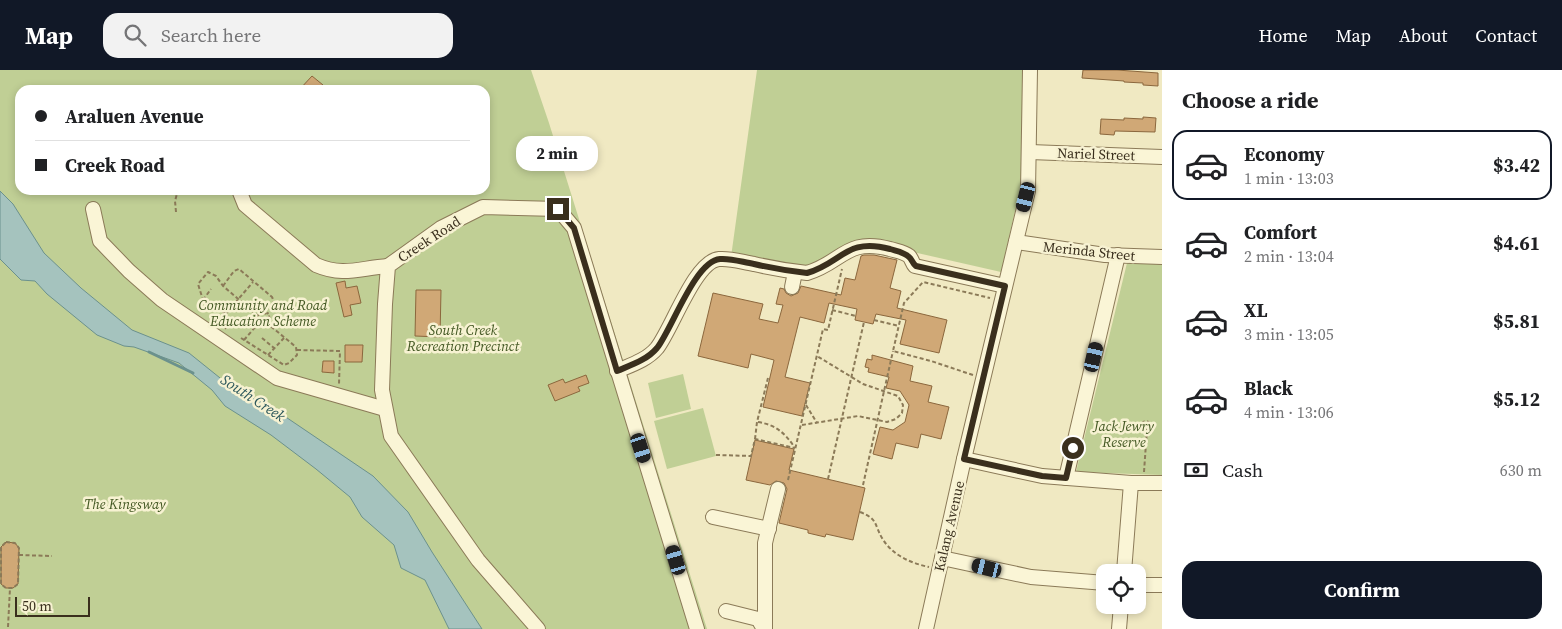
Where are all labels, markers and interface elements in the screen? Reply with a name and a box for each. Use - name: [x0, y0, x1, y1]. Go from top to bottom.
- search box: [103, 13, 453, 58]
- text: Map: [25, 19, 73, 52]
- icon: search: [121, 21, 149, 49]
- text: Search here: [161, 22, 261, 48]
- text: Home: [1259, 23, 1308, 48]
- text: Map: [1336, 23, 1371, 48]
- text: About: [1399, 23, 1447, 48]
- text: Contact: [1475, 23, 1537, 48]
- text: Choose a ride: [1182, 85, 1319, 115]
- text: Araluen Avenue: [65, 103, 204, 129]
- callout: 2 min: [517, 136, 599, 172]
- text: Economy: [1244, 141, 1325, 167]
- text: 2 min: [536, 142, 578, 164]
- street label: Nariel Street: [1057, 143, 1136, 165]
- icon: car: [1184, 143, 1229, 188]
- text: Creek Road: [65, 152, 165, 178]
- text: $3.42: [1493, 152, 1540, 178]
- text: 1 min · 13:03: [1244, 167, 1334, 189]
- car: [1015, 181, 1036, 213]
- route end: [547, 198, 569, 220]
- street label: Creek Road: [394, 211, 464, 267]
- text: Comfort: [1244, 219, 1317, 245]
- icon: car: [1184, 221, 1229, 266]
- text: $4.61: [1493, 230, 1540, 256]
- street label: Merinda Street: [1042, 236, 1136, 266]
- text: 2 min · 13:04: [1244, 245, 1334, 267]
- park label: Community and Road Education Scheme: [199, 295, 328, 331]
- text: XL: [1244, 297, 1267, 323]
- icon: car: [1184, 299, 1229, 344]
- text: $5.81: [1493, 308, 1540, 334]
- park label: South Creek Recreation Precinct: [406, 320, 521, 356]
- text: 3 min · 13:05: [1244, 323, 1334, 345]
- car: [1083, 341, 1104, 373]
- water label: South Creek: [217, 369, 291, 427]
- text: Black: [1244, 375, 1293, 401]
- icon: car: [1184, 377, 1229, 422]
- text: $5.12: [1493, 386, 1540, 412]
- text: 4 min · 13:06: [1244, 401, 1334, 423]
- park label: Jack Jewry Reserve: [1092, 416, 1154, 452]
- car: [629, 431, 652, 465]
- route start: [1062, 437, 1084, 459]
- icon: cash: [1182, 456, 1210, 484]
- text: Cash: [1222, 457, 1263, 483]
- text: 630 m: [1500, 459, 1542, 481]
- street label: Kalang Avenue: [929, 479, 969, 573]
- park label: The Kingsway: [84, 494, 166, 514]
- car: [664, 543, 687, 577]
- car: [970, 557, 1003, 579]
- button: Confirm: [1182, 561, 1542, 619]
- map controls: [1096, 564, 1146, 614]
- button: locate: [1096, 564, 1146, 614]
- scale bar: [15, 594, 90, 617]
- text: 50 m: [22, 596, 52, 616]

